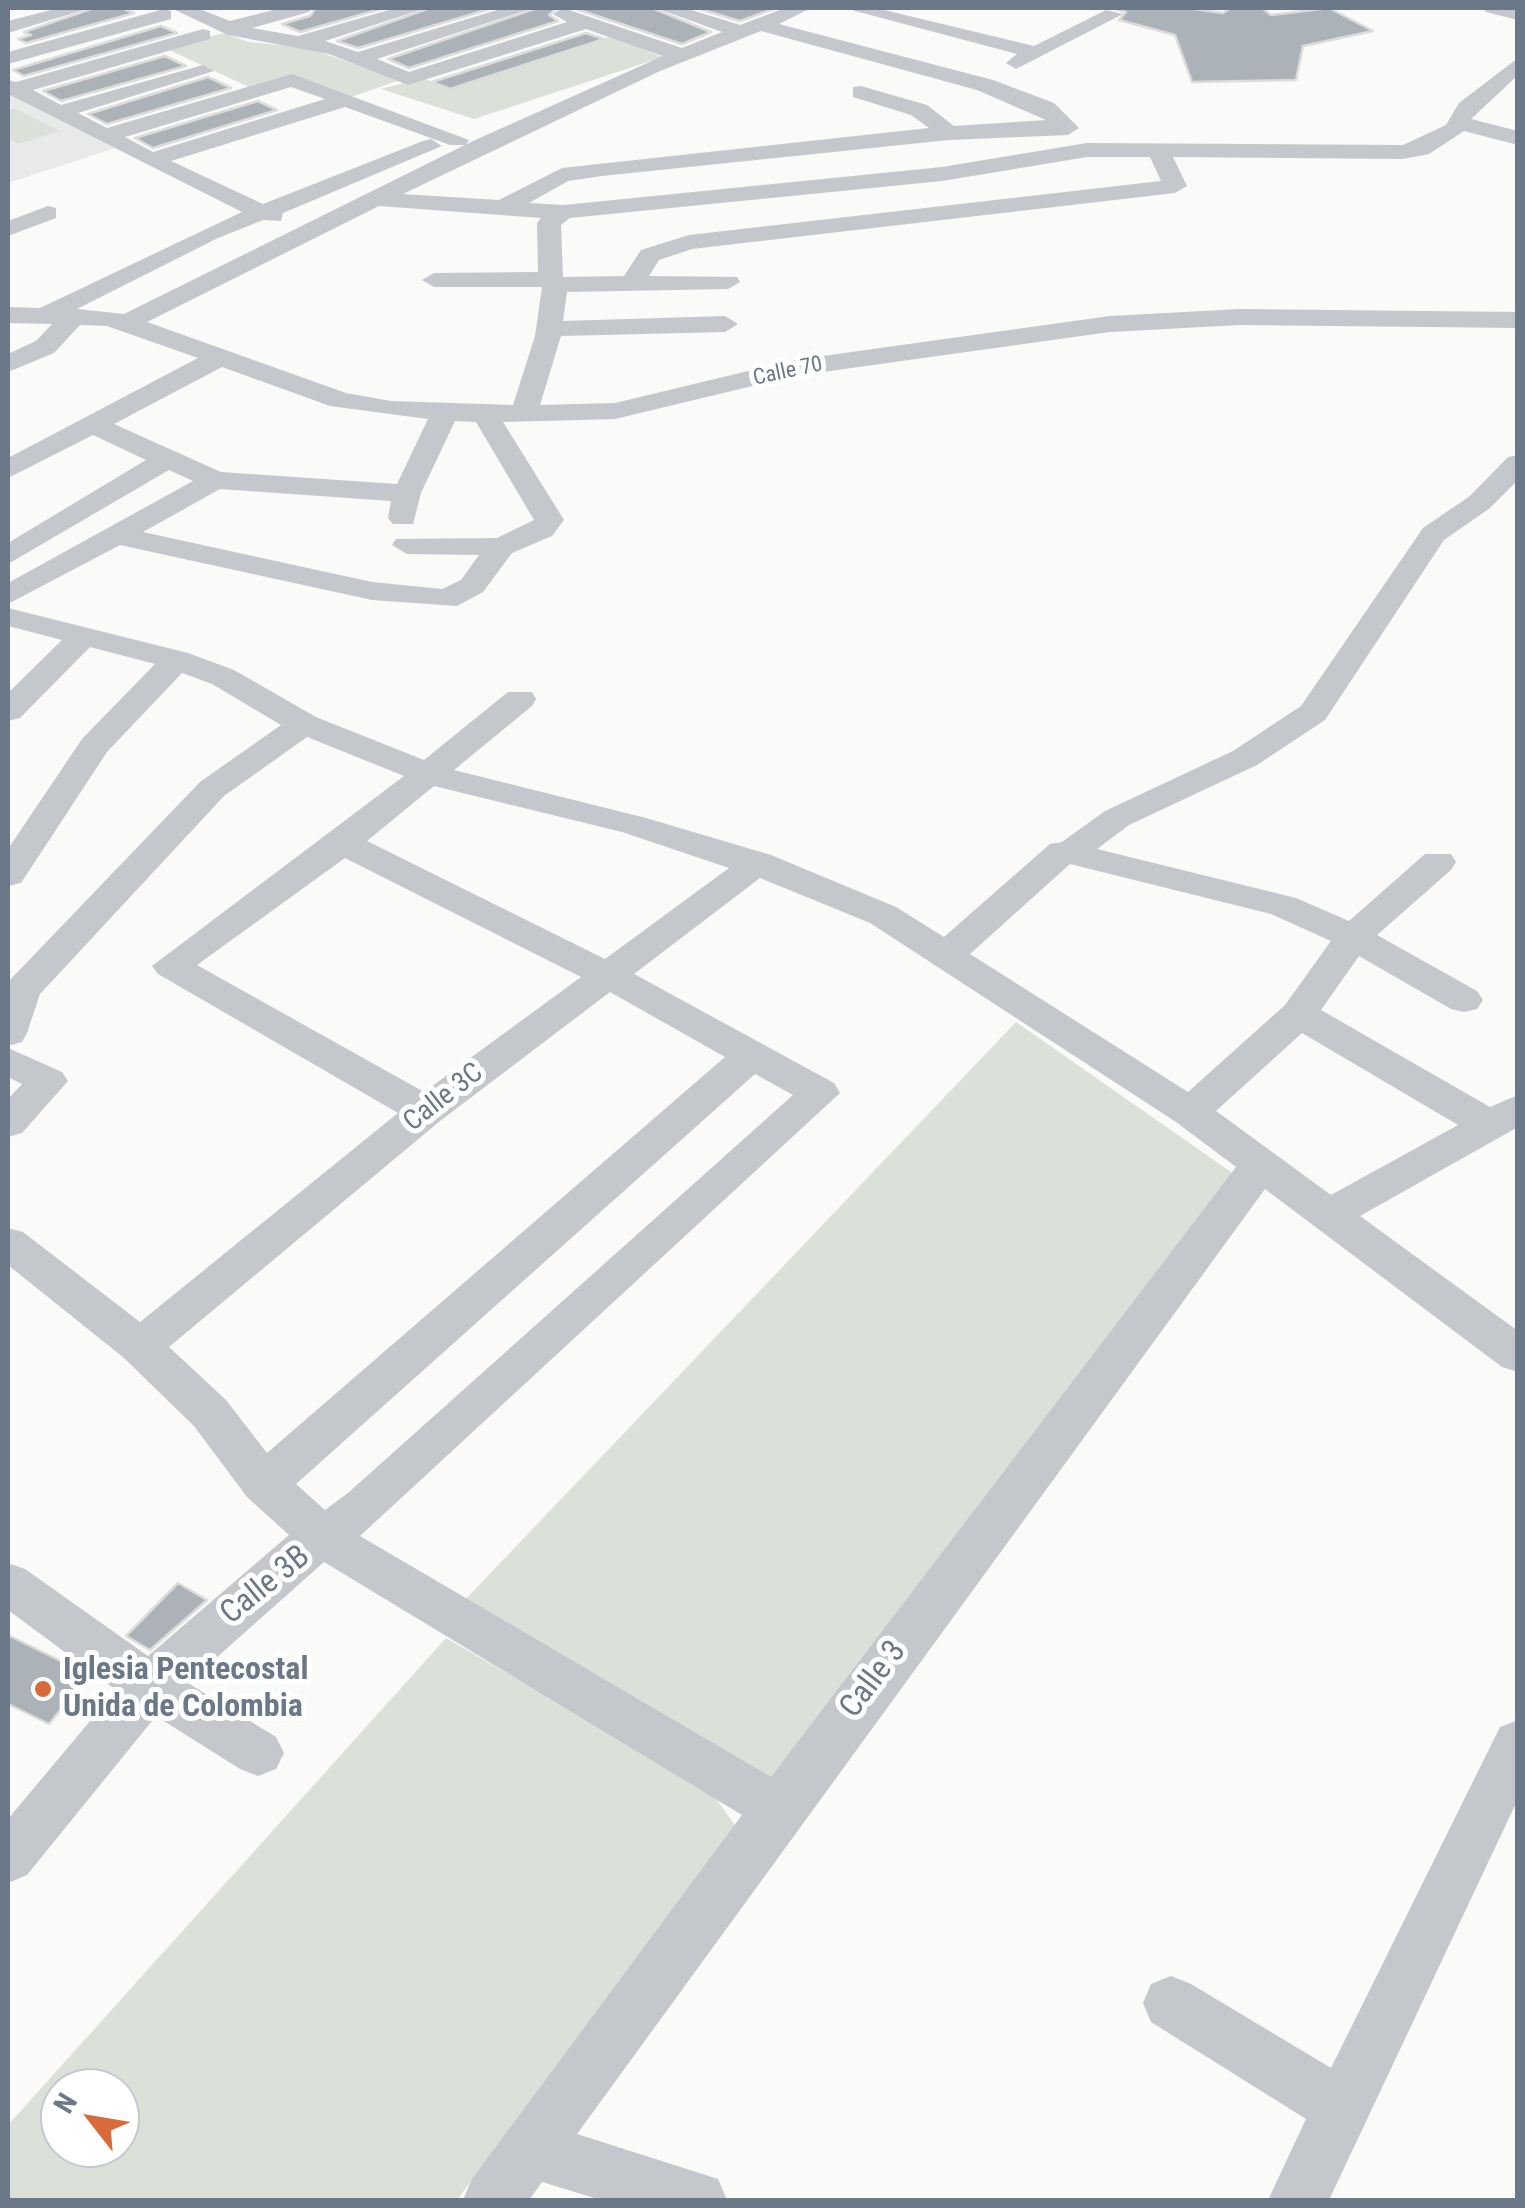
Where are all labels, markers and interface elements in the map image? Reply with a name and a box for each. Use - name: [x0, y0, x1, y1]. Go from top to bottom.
- street label: Calle 70: [751, 352, 825, 392]
- street label: Calle 3C: [398, 1057, 490, 1139]
- street label: Calle 3B: [214, 1538, 318, 1634]
- street label: Calle 3: [833, 1634, 915, 1726]
- place label: Iglesia Pentecostal Unida de Colombia: [63, 1652, 308, 1727]
- marker: Iglesia Pentecostal Unida de Colombia: [32, 1678, 54, 1700]
- north arrow: [40, 2068, 140, 2168]
- text: N: [47, 2087, 84, 2119]

